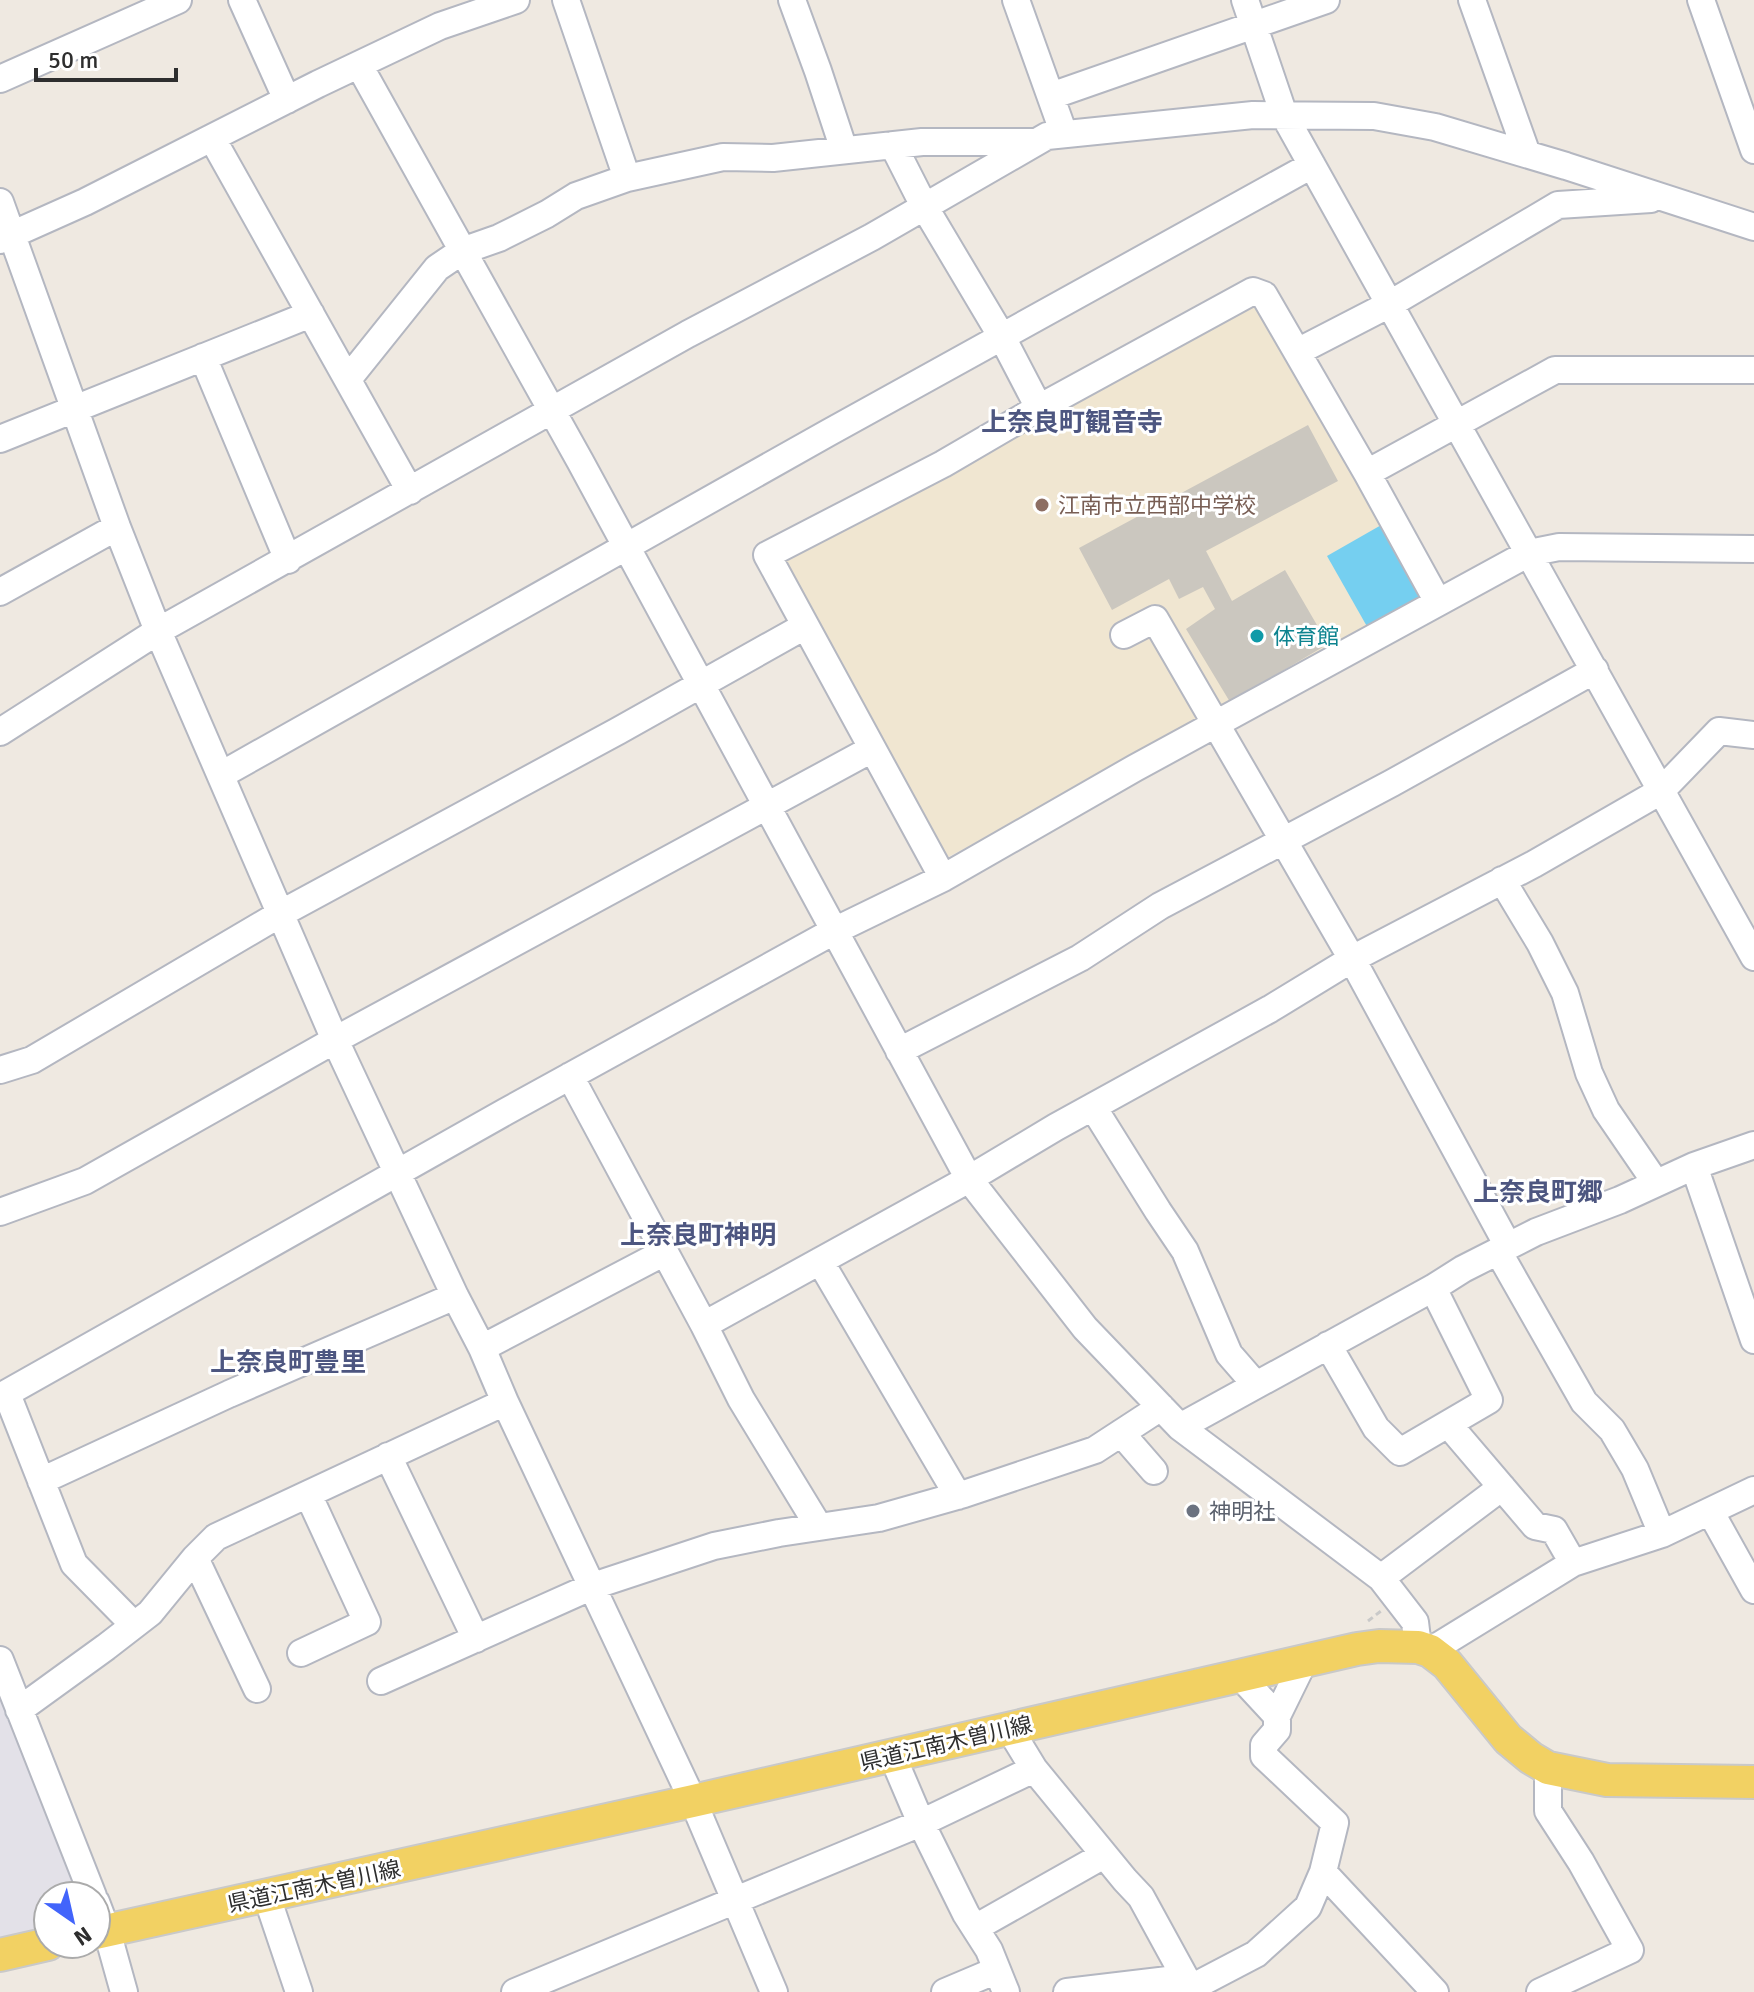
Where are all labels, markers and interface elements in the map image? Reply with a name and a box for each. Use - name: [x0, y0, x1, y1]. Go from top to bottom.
- scale bar: [36, 32, 176, 82]
- text: 50 m: [48, 45, 98, 75]
- district label: 上奈良町観音寺: [981, 407, 1163, 439]
- place label: 江南市立西部中学校: [1058, 492, 1256, 519]
- marker: 江南市立西部中学校: [1033, 496, 1051, 514]
- place label: 体育館: [1273, 623, 1339, 650]
- marker: 体育館: [1248, 627, 1266, 645]
- district label: 上奈良町郷: [1473, 1177, 1603, 1209]
- district label: 上奈良町神明: [620, 1220, 776, 1252]
- district label: 上奈良町豊里: [210, 1347, 366, 1379]
- place label: 神明社: [1209, 1498, 1275, 1525]
- marker: 神明社: [1184, 1502, 1202, 1520]
- street label: 県道江南木曽川線: [857, 1711, 1035, 1776]
- street label: 県道江南木曽川線: [225, 1855, 403, 1918]
- north arrow: [32, 1880, 112, 1960]
- text: N: [69, 1921, 97, 1952]

